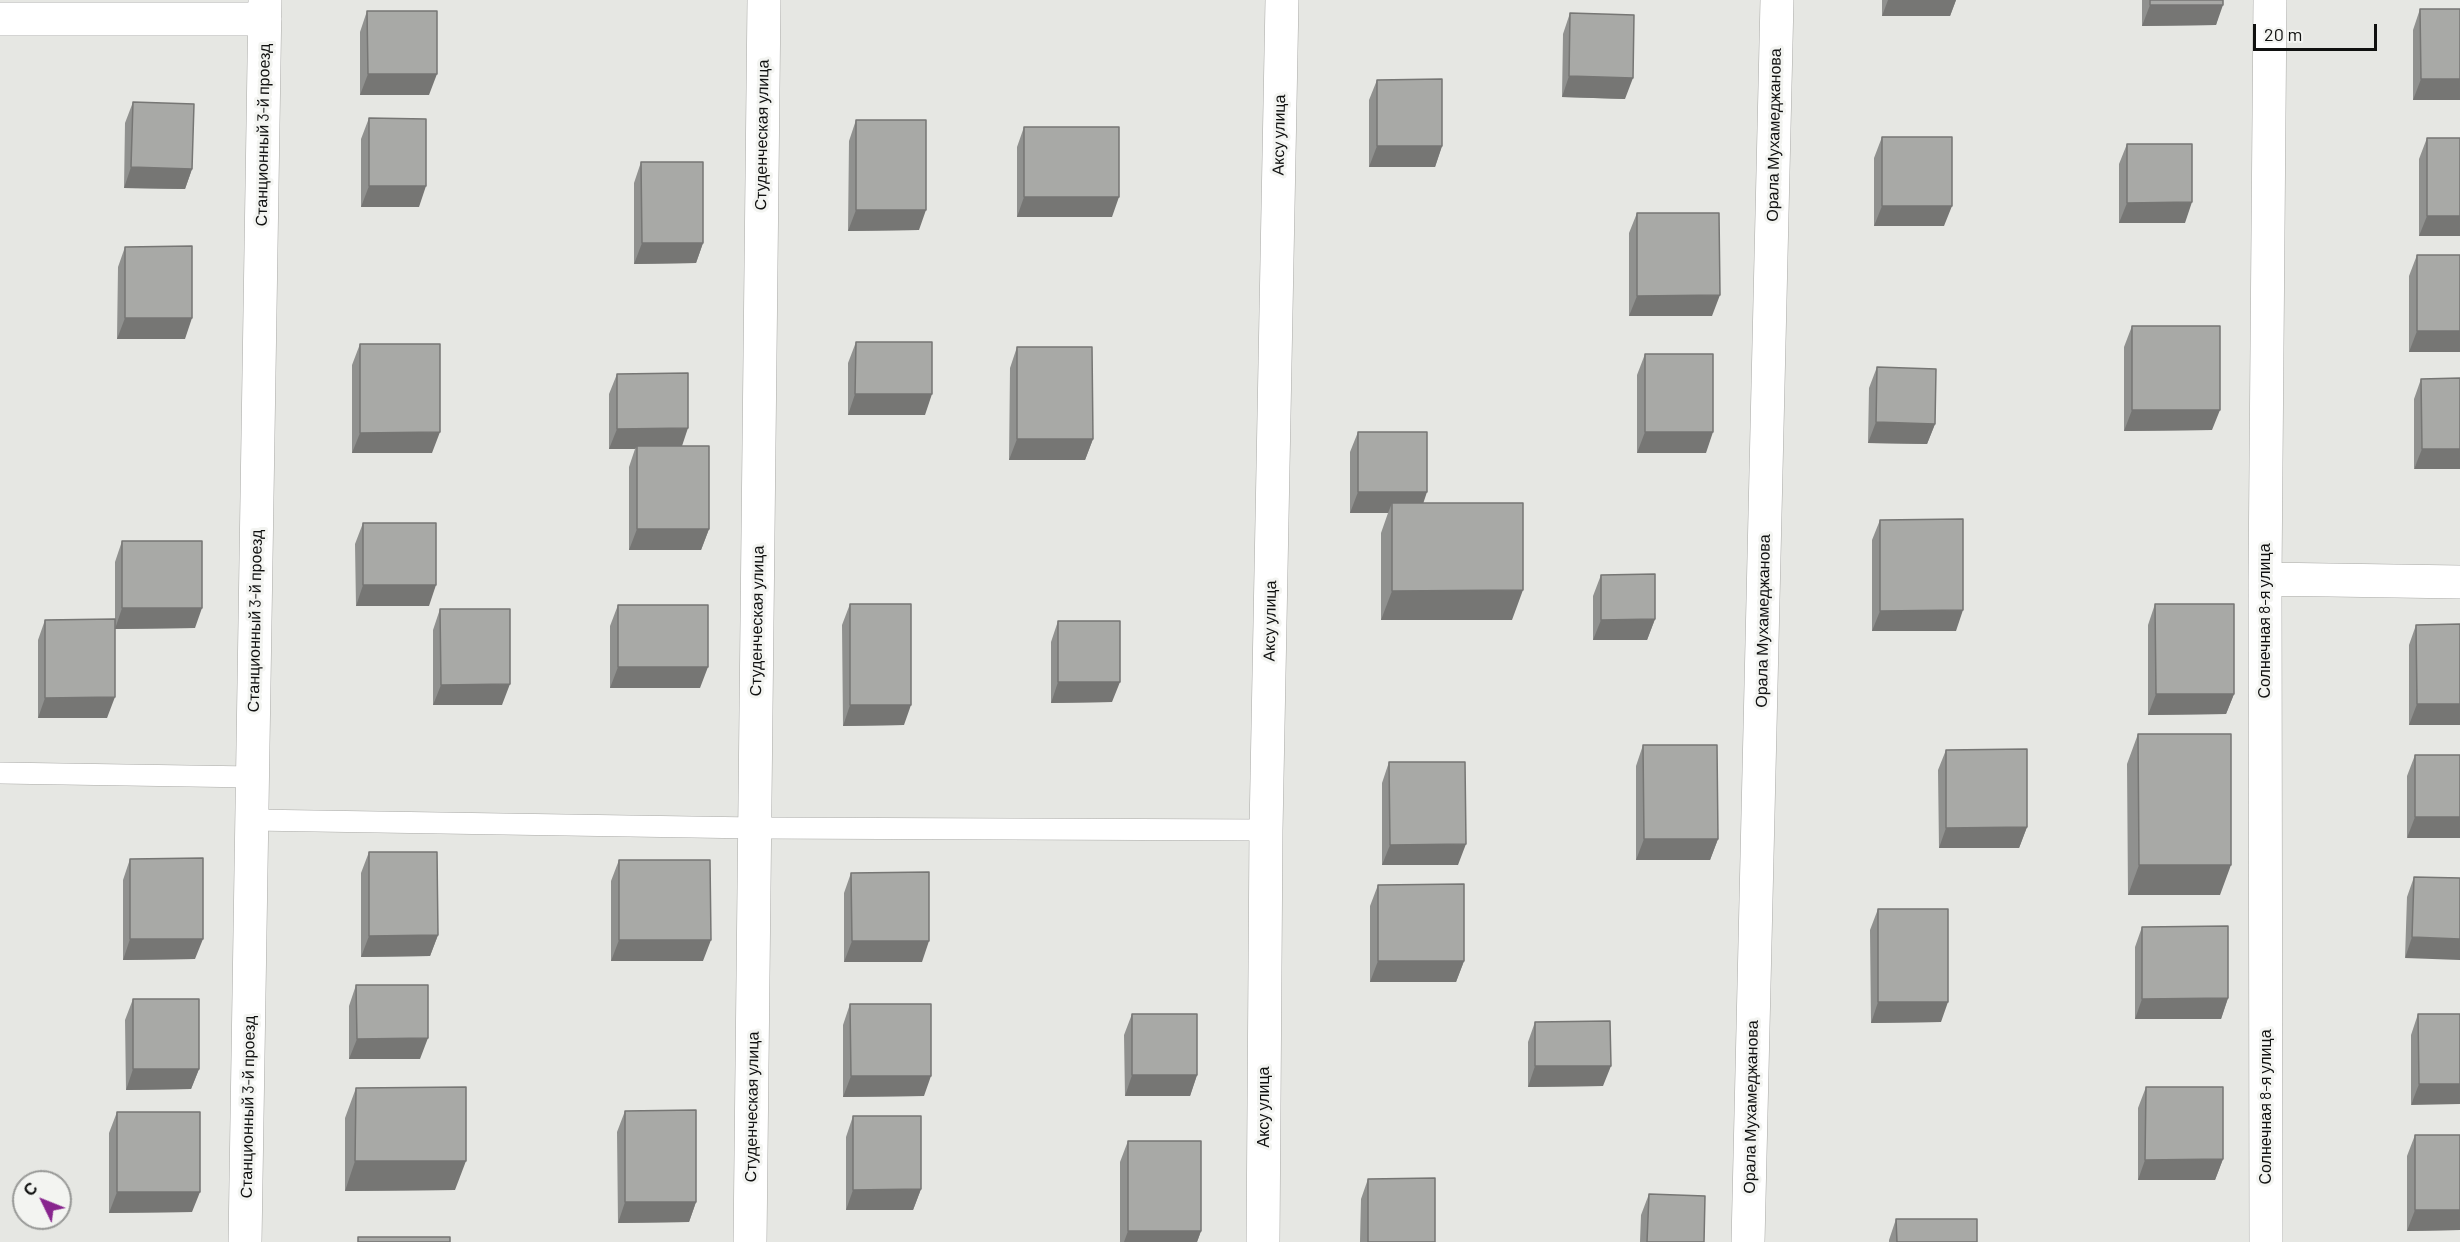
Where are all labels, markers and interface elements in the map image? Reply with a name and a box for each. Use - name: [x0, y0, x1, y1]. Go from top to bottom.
- scale bar: [2256, 12, 2380, 50]
- text: 20 m: [2264, 23, 2302, 45]
- street label: Станционный 3-й проезд: [252, 43, 274, 227]
- street label: Орала Мухамеджанова: [1763, 48, 1785, 222]
- street label: Студенческая улица: [751, 59, 773, 211]
- street label: Аксу улица: [1269, 94, 1289, 176]
- street label: Станционный 3-й проезд: [244, 529, 266, 713]
- street label: Орала Мухамеджанова: [1752, 534, 1774, 708]
- street label: Солнечная 8-я улица: [2255, 543, 2275, 699]
- street label: Студенческая улица: [746, 545, 768, 697]
- street label: Аксу улица: [1260, 580, 1280, 662]
- street label: Станционный 3-й проезд: [237, 1015, 259, 1199]
- street label: Орала Мухамеджанова: [1740, 1020, 1762, 1194]
- street label: Солнечная 8-я улица: [2256, 1029, 2276, 1185]
- street label: Студенческая улица: [741, 1031, 763, 1183]
- street label: Аксу улица: [1254, 1066, 1274, 1148]
- north arrow: [12, 1170, 72, 1230]
- text: С: [19, 1178, 41, 1199]

